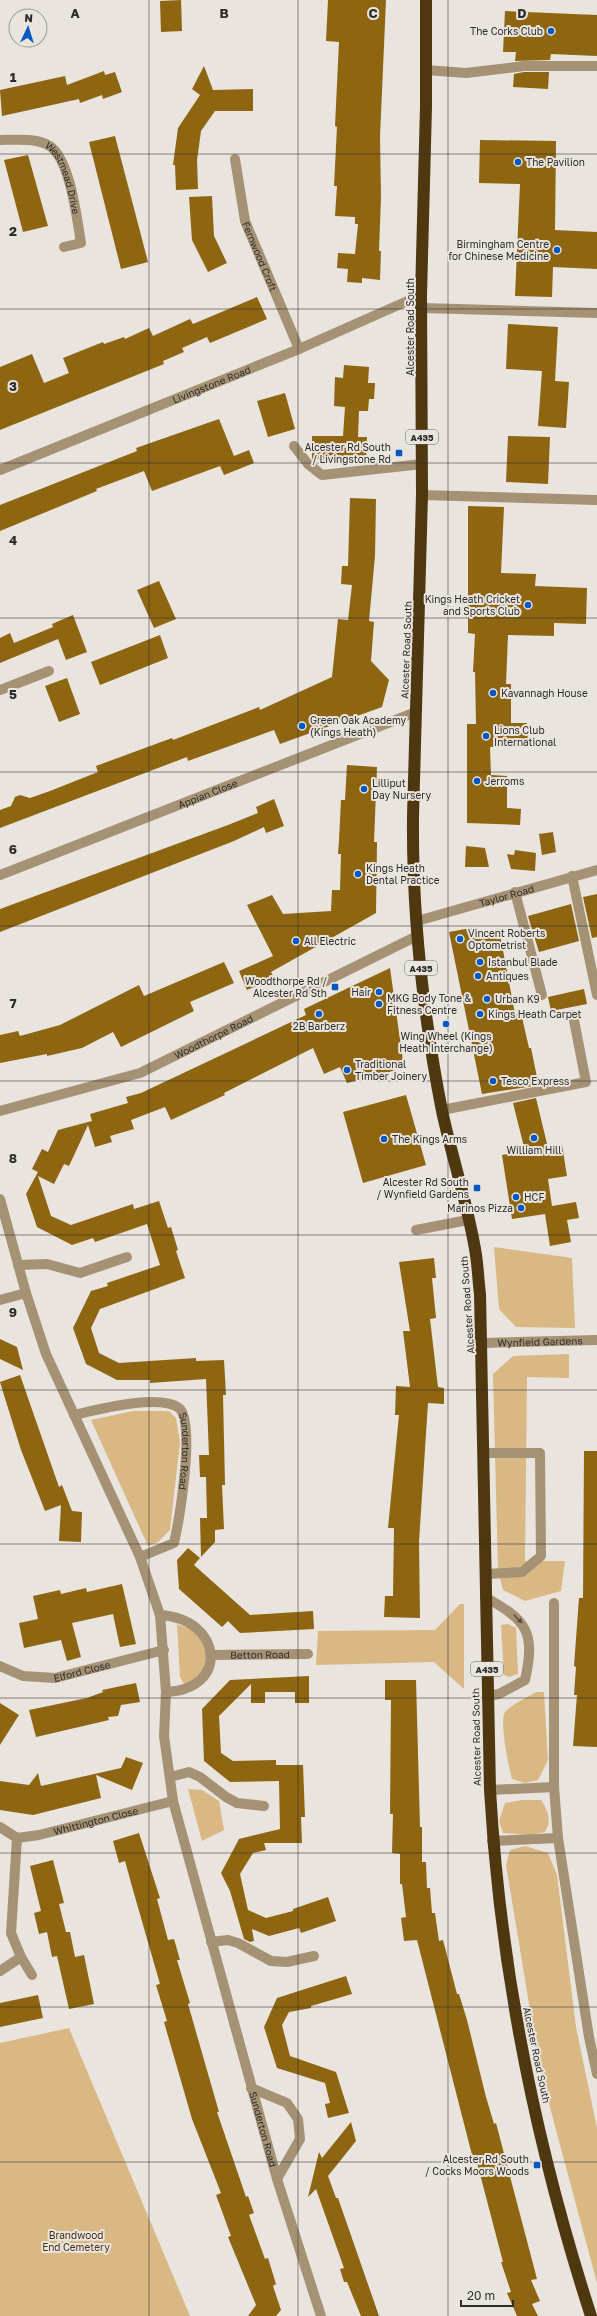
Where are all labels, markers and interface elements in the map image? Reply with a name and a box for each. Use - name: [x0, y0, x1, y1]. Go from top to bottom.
- text: A: [70, 5, 80, 21]
- text: B: [219, 5, 229, 21]
- text: C: [368, 5, 378, 21]
- text: D: [517, 5, 527, 21]
- north arrow: [8, 8, 48, 48]
- text: N: [24, 11, 33, 24]
- place label: The Corks Club: [470, 25, 543, 37]
- marker: The Corks Club: [546, 26, 556, 36]
- text: 1: [10, 69, 17, 85]
- street label: Westmead Drive: [43, 139, 82, 215]
- place label: The Pavilion: [526, 156, 585, 168]
- marker: The Pavilion: [513, 157, 523, 167]
- street label: Fernwood Croft: [240, 220, 280, 293]
- text: 2: [9, 223, 17, 239]
- place label: Birmingham Centre for Chinese Medicine: [449, 238, 549, 262]
- marker: Birmingham Centre for Chinese Medicine: [552, 245, 562, 255]
- street label: Alcester Road South: [404, 278, 416, 376]
- street label: Livingstone Road: [170, 363, 252, 406]
- text: 3: [9, 378, 17, 394]
- road number: A435: [406, 430, 438, 444]
- place label: Alcester Rd South / Livingstone Rd: [305, 441, 391, 465]
- marker: Alcester Rd South / Livingstone Rd: [394, 448, 404, 458]
- text: 4: [9, 532, 17, 548]
- place label: Kings Heath Cricket and Sports Club: [425, 593, 520, 617]
- marker: Kings Heath Cricket and Sports Club: [523, 600, 533, 610]
- street label: Alcester Road South: [398, 601, 414, 699]
- text: 5: [9, 686, 17, 702]
- place label: Kavannagh House: [501, 687, 588, 699]
- marker: Kavannagh House: [488, 688, 498, 698]
- place label: Green Oak Academy (Kings Heath): [310, 714, 407, 738]
- marker: Green Oak Academy (Kings Heath): [297, 721, 307, 731]
- place label: Lions Club International: [494, 724, 556, 748]
- marker: Lions Club International: [481, 731, 491, 741]
- place label: Jerroms: [485, 775, 524, 787]
- street label: Appian Close: [176, 776, 239, 811]
- marker: Jerroms: [472, 776, 482, 786]
- place label: Lilliput Day Nursery: [372, 777, 431, 801]
- marker: Lilliput Day Nursery: [359, 784, 369, 794]
- text: 6: [9, 841, 17, 857]
- place label: Kings Heath Dental Practice: [366, 862, 440, 886]
- marker: Kings Heath Dental Practice: [353, 869, 363, 879]
- street label: Taylor Road: [478, 882, 535, 909]
- place label: Vincent Roberts Optometrist: [468, 927, 545, 951]
- marker: Vincent Roberts Optometrist: [455, 934, 465, 944]
- place label: All Electric: [304, 935, 356, 947]
- marker: All Electric: [291, 936, 301, 946]
- place label: Istanbul Blade: [488, 956, 558, 968]
- marker: Istanbul Blade: [475, 957, 485, 967]
- road number: A435: [405, 961, 437, 975]
- place label: Antiques: [486, 970, 529, 982]
- marker: Antiques: [473, 971, 483, 981]
- place label: Woodthorpe Rd / Alcester Rd Sth: [245, 975, 327, 999]
- marker: Woodthorpe Rd / Alcester Rd Sth: [330, 982, 340, 992]
- place label: Hair: [351, 986, 371, 998]
- marker: Hair: [374, 987, 384, 997]
- place label: MKG Body Tone & Fitness Centre: [387, 992, 472, 1016]
- place label: Urban K9: [495, 993, 540, 1005]
- marker: Urban K9: [482, 994, 492, 1004]
- text: 7: [9, 995, 17, 1011]
- marker: MKG Body Tone & Fitness Centre: [374, 999, 384, 1009]
- place label: Kings Heath Carpet: [488, 1008, 582, 1020]
- marker: 2B Barberz: [314, 1009, 324, 1019]
- marker: Kings Heath Carpet: [475, 1009, 485, 1019]
- street label: Woodthorpe Road: [172, 1012, 255, 1061]
- marker: Wing Wheel (Kings Heath Interchange): [441, 1019, 451, 1029]
- place label: 2B Barberz: [293, 1020, 345, 1032]
- place label: Wing Wheel (Kings Heath Interchange): [399, 1030, 493, 1054]
- place label: Traditional Timber Joinery: [355, 1058, 427, 1082]
- marker: Traditional Timber Joinery: [342, 1065, 352, 1075]
- place label: Tesco Express: [501, 1075, 569, 1087]
- marker: Tesco Express: [488, 1076, 498, 1086]
- place label: The Kings Arms: [392, 1133, 467, 1145]
- marker: William Hill: [529, 1133, 539, 1143]
- marker: The Kings Arms: [379, 1134, 389, 1144]
- place label: William Hill: [506, 1144, 562, 1156]
- text: 8: [9, 1150, 17, 1166]
- place label: Alcester Rd South / Wynfield Gardens: [377, 1176, 469, 1200]
- marker: Alcester Rd South / Wynfield Gardens: [472, 1183, 482, 1193]
- place label: HCF: [524, 1191, 544, 1203]
- marker: HCF: [511, 1192, 521, 1202]
- place label: Marinos Pizza: [447, 1202, 513, 1214]
- marker: Marinos Pizza: [516, 1203, 526, 1213]
- street label: Alcester Road South: [458, 1256, 476, 1354]
- text: 9: [9, 1304, 17, 1320]
- street label: Wynfield Gardens: [497, 1334, 583, 1349]
- street label: Sunderton Road: [177, 1411, 192, 1491]
- one-way arrow: [513, 1614, 523, 1624]
- street label: Betton Road: [230, 1648, 290, 1661]
- street label: Elford Close: [52, 1658, 112, 1684]
- road number: A435: [471, 1662, 503, 1676]
- street label: Alcester Road South: [469, 1688, 483, 1786]
- street label: Whittington Close: [52, 1804, 140, 1837]
- street label: Alcester Road South: [521, 2006, 553, 2104]
- street label: Sunderton Road: [247, 2090, 279, 2168]
- place label: Alcester Rd South / Cocks Moors Woods: [425, 2153, 529, 2177]
- marker: Alcester Rd South / Cocks Moors Woods: [532, 2160, 542, 2170]
- park label: Brandwood End Cemetery: [42, 2229, 110, 2253]
- scale bar: [461, 2282, 513, 2308]
- text: 20 m: [467, 2288, 495, 2303]

